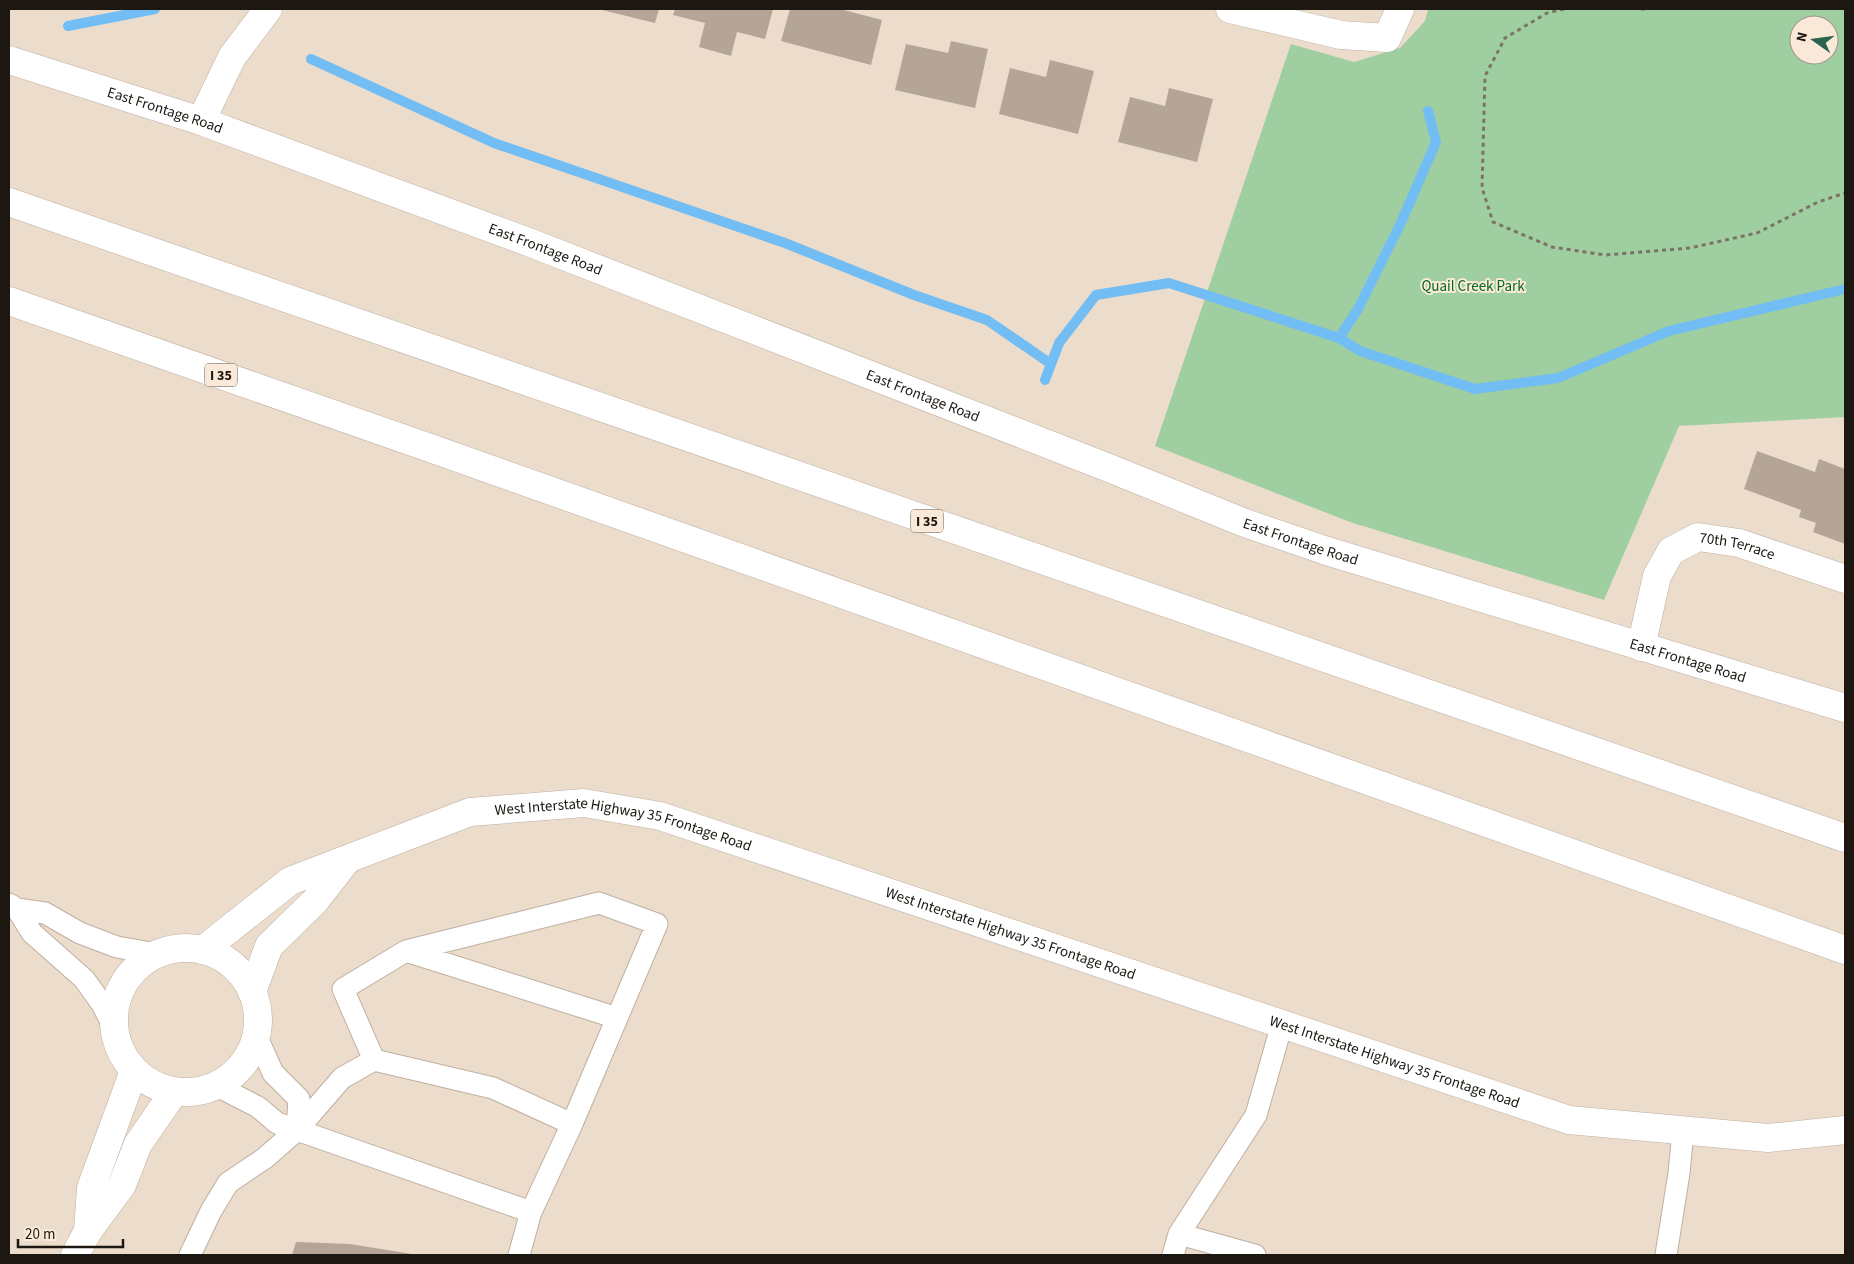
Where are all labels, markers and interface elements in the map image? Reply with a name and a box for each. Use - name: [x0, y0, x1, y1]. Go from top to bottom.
- north arrow: [1789, 15, 1839, 65]
- text: N: [1792, 30, 1813, 44]
- street label: East Frontage Road: [105, 82, 226, 139]
- street label: East Frontage Road: [485, 218, 605, 281]
- park label: Quail Creek Park: [1421, 276, 1525, 297]
- road number: I 35: [205, 364, 237, 386]
- street label: East Frontage Road: [863, 364, 983, 428]
- road number: I 35: [911, 510, 943, 532]
- street label: East Frontage Road: [1240, 513, 1361, 571]
- street label: 70th Terrace: [1698, 527, 1778, 565]
- street label: East Frontage Road: [1627, 633, 1748, 688]
- street label: West Interstate Highway 35 Frontage Road: [494, 793, 754, 857]
- street label: West Interstate Highway 35 Frontage Road: [883, 882, 1138, 985]
- street label: West Interstate Highway 35 Frontage Road: [1267, 1011, 1523, 1114]
- scale bar: [18, 1216, 122, 1248]
- text: 20 m: [25, 1224, 55, 1245]

